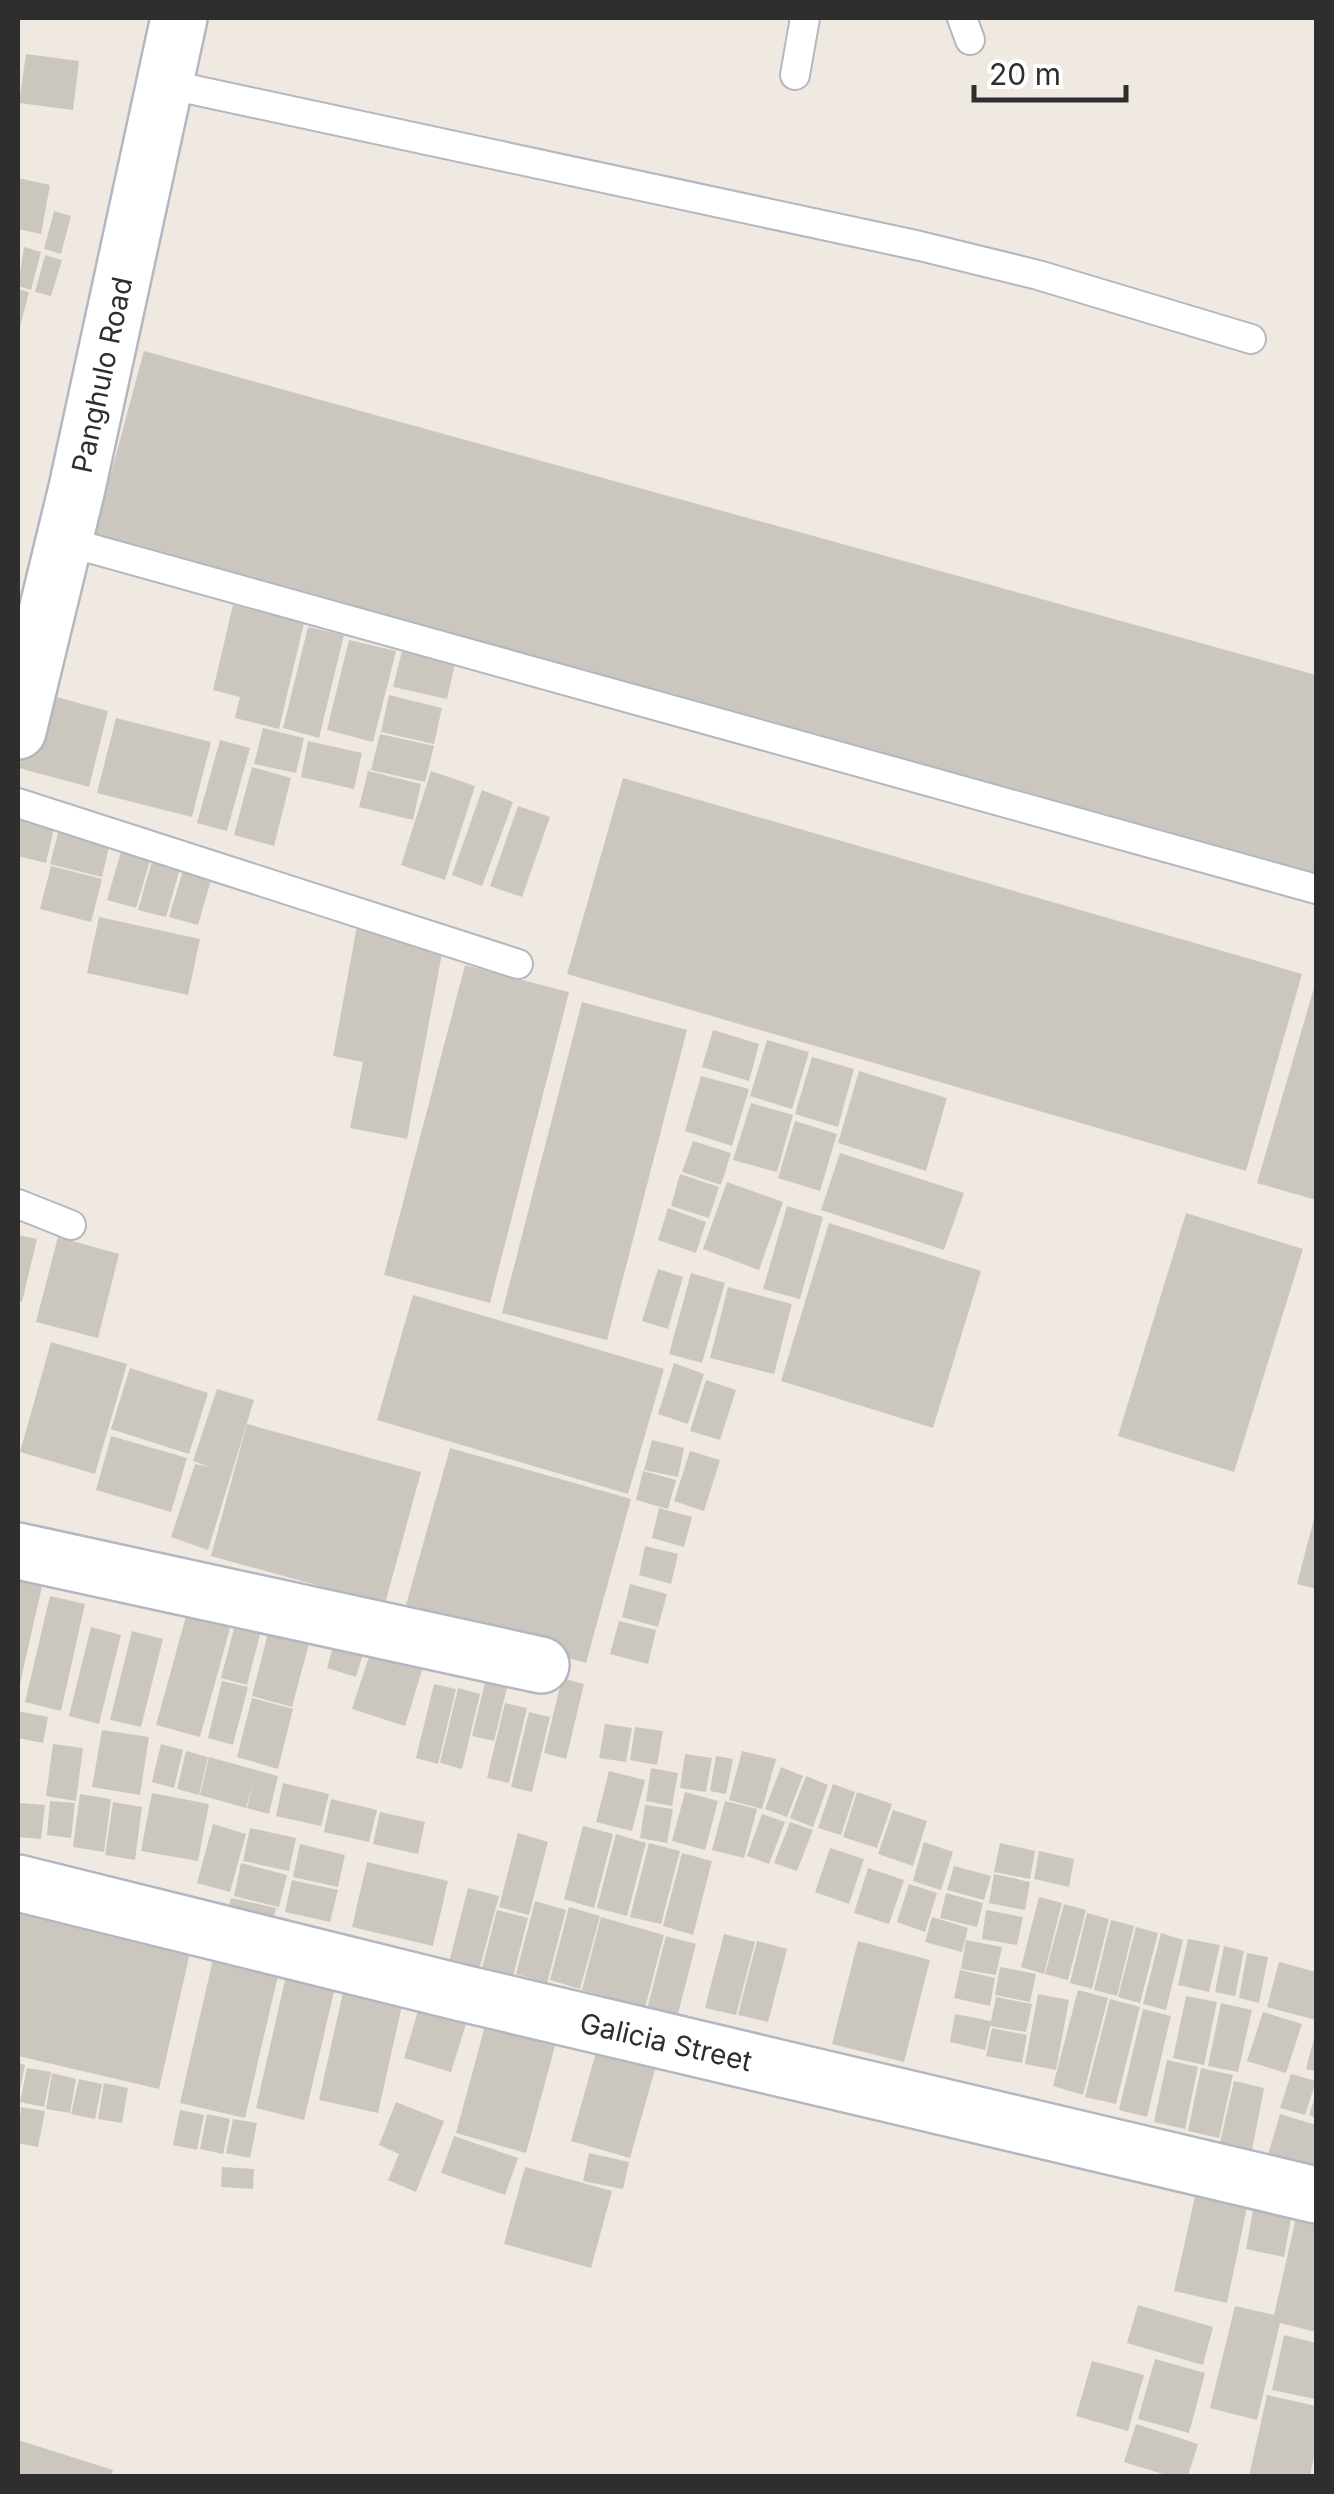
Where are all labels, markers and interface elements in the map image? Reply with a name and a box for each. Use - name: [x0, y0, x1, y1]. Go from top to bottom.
- scale bar: [974, 40, 1126, 102]
- text: 20 m: [989, 56, 1061, 92]
- street label: Panghulo Road: [65, 274, 139, 476]
- street label: Galicia Street: [577, 2006, 755, 2078]

